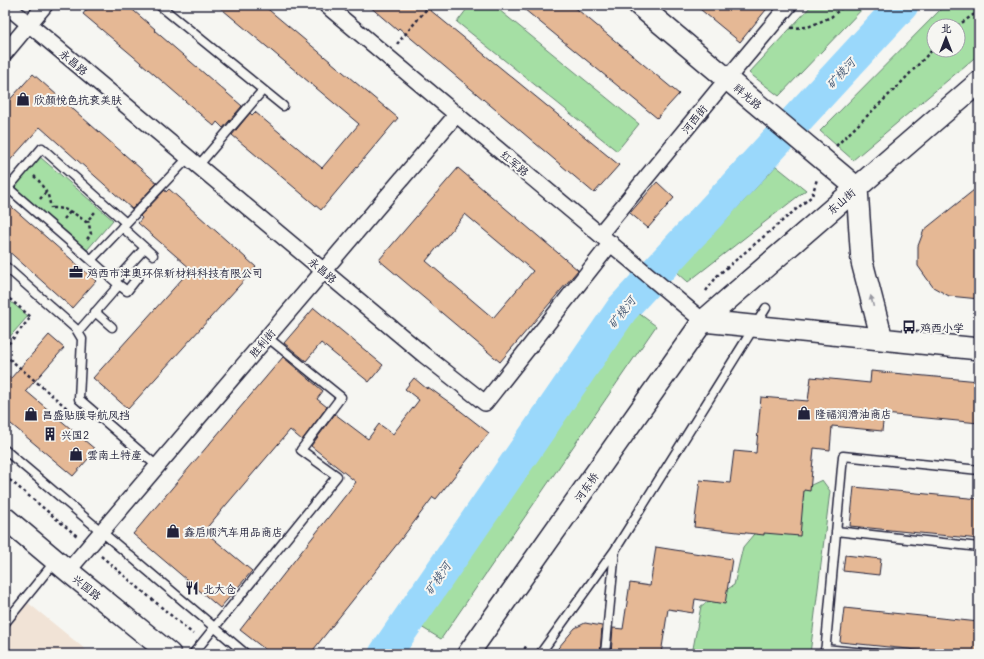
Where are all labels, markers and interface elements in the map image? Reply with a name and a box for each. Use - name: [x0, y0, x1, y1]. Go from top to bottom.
- north arrow: [926, 18, 966, 58]
- text: 北: [941, 20, 952, 35]
- street label: 永昌路: [57, 46, 91, 78]
- water label: 矿棱河: [822, 53, 859, 92]
- street label: 祥光路: [731, 80, 765, 112]
- shop icon: 欣颜悦色抗衰美肤: [15, 91, 31, 107]
- place label: 欣颜悦色抗衰美肤: [34, 92, 122, 107]
- street label: 河西街: [678, 101, 711, 137]
- street label: 红军路: [498, 147, 532, 179]
- street label: 东山街: [824, 184, 859, 217]
- street label: 永昌路: [306, 254, 340, 286]
- office icon: 鸡西市津奥环保新材料科技有限公司: [68, 264, 84, 280]
- place label: 鸡西市津奥环保新材料科技有限公司: [87, 265, 263, 280]
- water label: 矿棱河: [604, 291, 640, 331]
- one-way arrow: [869, 295, 875, 307]
- bus stop icon: 鸡西小学: [901, 319, 917, 335]
- place label: 鸡西小学: [920, 320, 964, 335]
- street label: 胜利街: [246, 325, 279, 360]
- shop icon: 隆福润滑油商店: [796, 405, 812, 421]
- shop icon: 昌盛贴膜导航风挡: [23, 406, 39, 422]
- place label: 隆福润滑油商店: [815, 406, 892, 421]
- place label: 昌盛贴膜导航风挡: [42, 407, 130, 422]
- building icon: 兴国2: [42, 426, 58, 442]
- place label: 兴国2: [61, 427, 89, 442]
- shop icon: 雲南土特產: [68, 446, 84, 462]
- place label: 雲南土特產: [87, 447, 142, 462]
- street label: 河东桥: [570, 469, 602, 505]
- shop icon: 鑫启顺汽车用品商店: [165, 523, 181, 539]
- place label: 鑫启顺汽车用品商店: [184, 524, 283, 539]
- water label: 矿棱河: [420, 557, 455, 597]
- street label: 兴国路: [69, 571, 105, 603]
- restaurant icon: 北大仓: [184, 580, 200, 596]
- place label: 北大仓: [203, 581, 236, 596]

